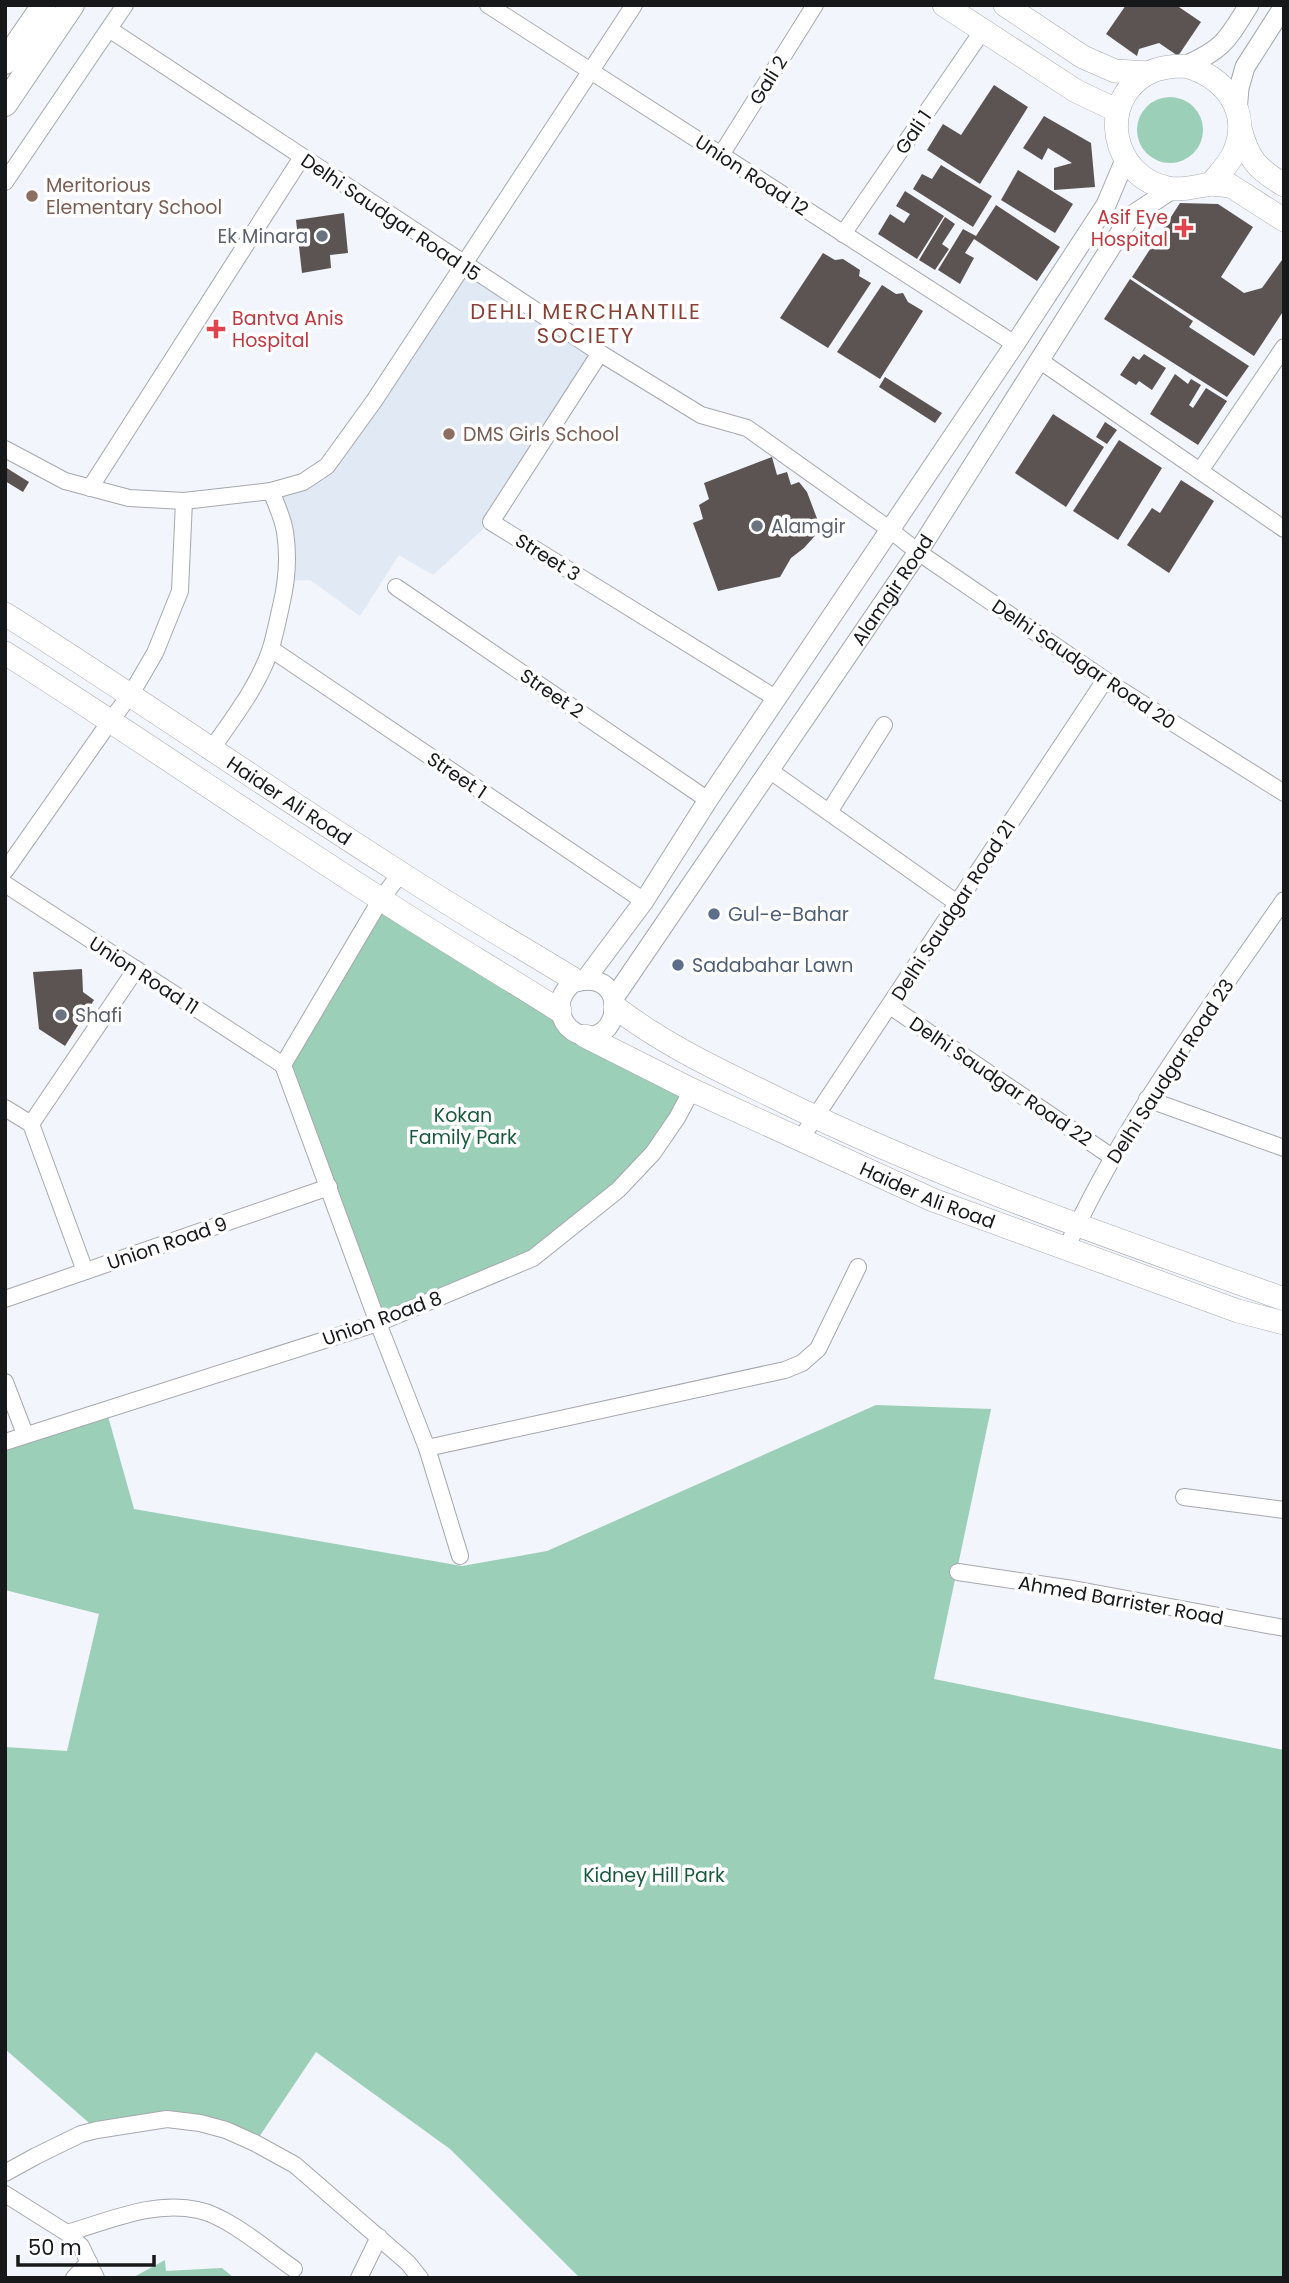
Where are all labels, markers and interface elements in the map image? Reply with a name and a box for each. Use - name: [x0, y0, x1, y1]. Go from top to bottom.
- street label: Gali 2: [743, 51, 794, 110]
- street label: Gali 1: [889, 105, 938, 160]
- street label: Union Road 12: [690, 129, 814, 222]
- street label: Delhi Saudgar Road 15: [296, 147, 486, 288]
- place label: Meritorious Elementary School: [46, 172, 222, 221]
- marker: Meritorious Elementary School: [24, 188, 40, 204]
- place label: Asif Eye Hospital: [1091, 204, 1168, 253]
- marker: Asif Eye Hospital: [1174, 218, 1194, 238]
- place label: Ek Minara: [217, 223, 308, 250]
- marker: Ek Minara: [314, 228, 330, 244]
- district label: DEHLI MERCHANTILE SOCIETY: [470, 297, 702, 350]
- place label: Bantva Anis Hospital: [232, 305, 344, 354]
- marker: Bantva Anis Hospital: [206, 319, 226, 339]
- place label: DMS Girls School: [463, 421, 619, 448]
- marker: DMS Girls School: [441, 426, 457, 442]
- place label: Alamgir: [771, 513, 846, 540]
- marker: Alamgir: [749, 518, 765, 534]
- street label: Street 3: [510, 527, 585, 588]
- street label: Alamgir Road: [845, 529, 940, 651]
- street label: Delhi Saudgar Road 20: [987, 593, 1181, 736]
- street label: Street 2: [514, 662, 589, 725]
- street label: Street 1: [421, 746, 492, 805]
- street label: Haider Ali Road: [221, 750, 357, 852]
- street label: Delhi Saudgar Road 21: [885, 815, 1022, 1006]
- place label: Gul-e-Bahar: [728, 901, 849, 928]
- marker: Gul-e-Bahar: [706, 906, 722, 922]
- street label: Union Road 11: [84, 930, 204, 1021]
- place label: Sadabahar Lawn: [692, 952, 853, 979]
- marker: Sadabahar Lawn: [670, 957, 686, 973]
- street label: Delhi Saudgar Road 23: [1100, 974, 1240, 1169]
- place label: Shafi: [75, 1002, 122, 1029]
- marker: Shafi: [53, 1007, 69, 1023]
- street label: Delhi Saudgar Road 22: [904, 1010, 1097, 1153]
- park label: Kokan Family Park: [409, 1102, 517, 1151]
- street label: Haider Ali Road: [855, 1155, 999, 1236]
- street label: Union Road 9: [103, 1210, 231, 1277]
- street label: Union Road 8: [319, 1284, 446, 1353]
- street label: Ahmed Barrister Road: [1016, 1569, 1226, 1632]
- park label: Kidney Hill Park: [583, 1862, 725, 1889]
- scale bar: [18, 2224, 154, 2268]
- text: 50 m: [28, 2233, 82, 2262]

